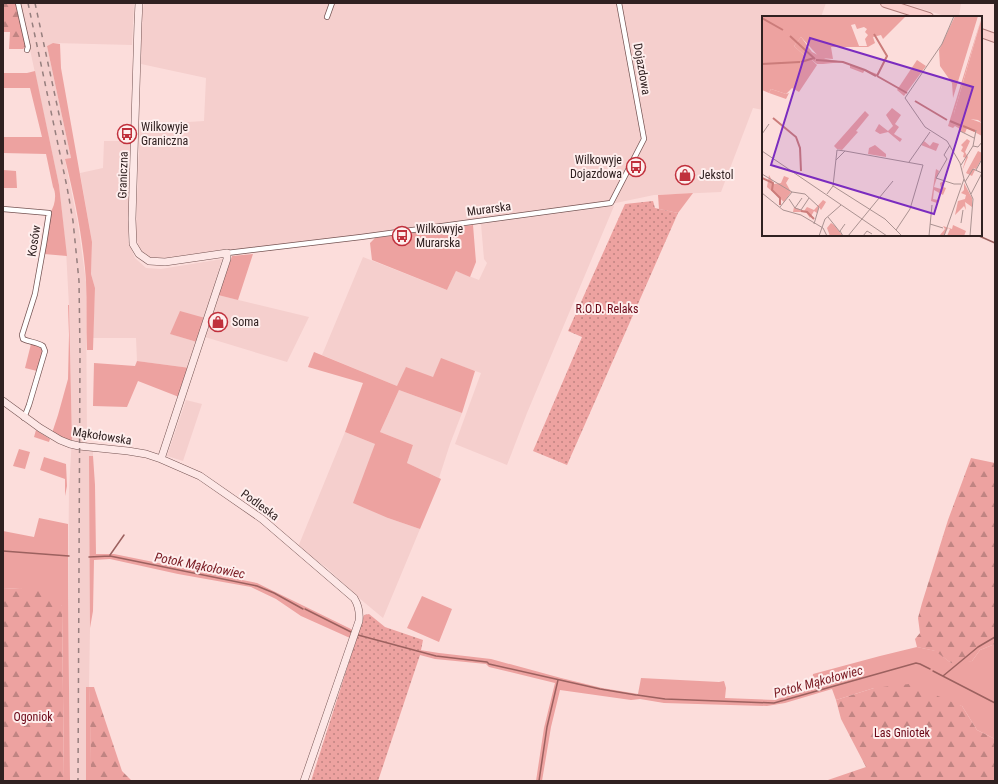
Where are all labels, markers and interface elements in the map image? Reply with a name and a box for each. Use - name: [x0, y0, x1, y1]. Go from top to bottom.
- inset map: [762, 16, 982, 236]
- street label: Dojazdowa: [631, 42, 653, 96]
- place label: Wilkowyje Graniczna: [141, 120, 189, 148]
- bus stop icon: Wilkowyje Graniczna: [116, 123, 138, 145]
- street label: Graniczna: [115, 151, 131, 199]
- place label: Wilkowyje Dojazdowa: [570, 153, 622, 181]
- bus stop icon: Wilkowyje Dojazdowa: [625, 156, 647, 178]
- shop icon: Jekstol: [674, 164, 696, 186]
- place label: Jekstol: [699, 168, 734, 182]
- street label: Murarska: [466, 199, 512, 219]
- place label: Wilkowyje Murarska: [416, 222, 464, 250]
- street label: Kosów: [25, 224, 43, 258]
- bus stop icon: Wilkowyje Murarska: [391, 225, 413, 247]
- park label: R.O.D. Relaks: [576, 302, 638, 316]
- shop icon: Soma: [207, 311, 229, 333]
- place label: Soma: [232, 315, 259, 329]
- street label: Mąkołowska: [71, 424, 133, 448]
- street label: Podleska: [238, 487, 282, 524]
- water label: Potok Mąkołowiec: [153, 549, 247, 582]
- water label: Potok Mąkołowiec: [772, 662, 865, 701]
- park label: Ogoniok: [13, 710, 53, 724]
- park label: Las Gniotek: [874, 726, 931, 740]

